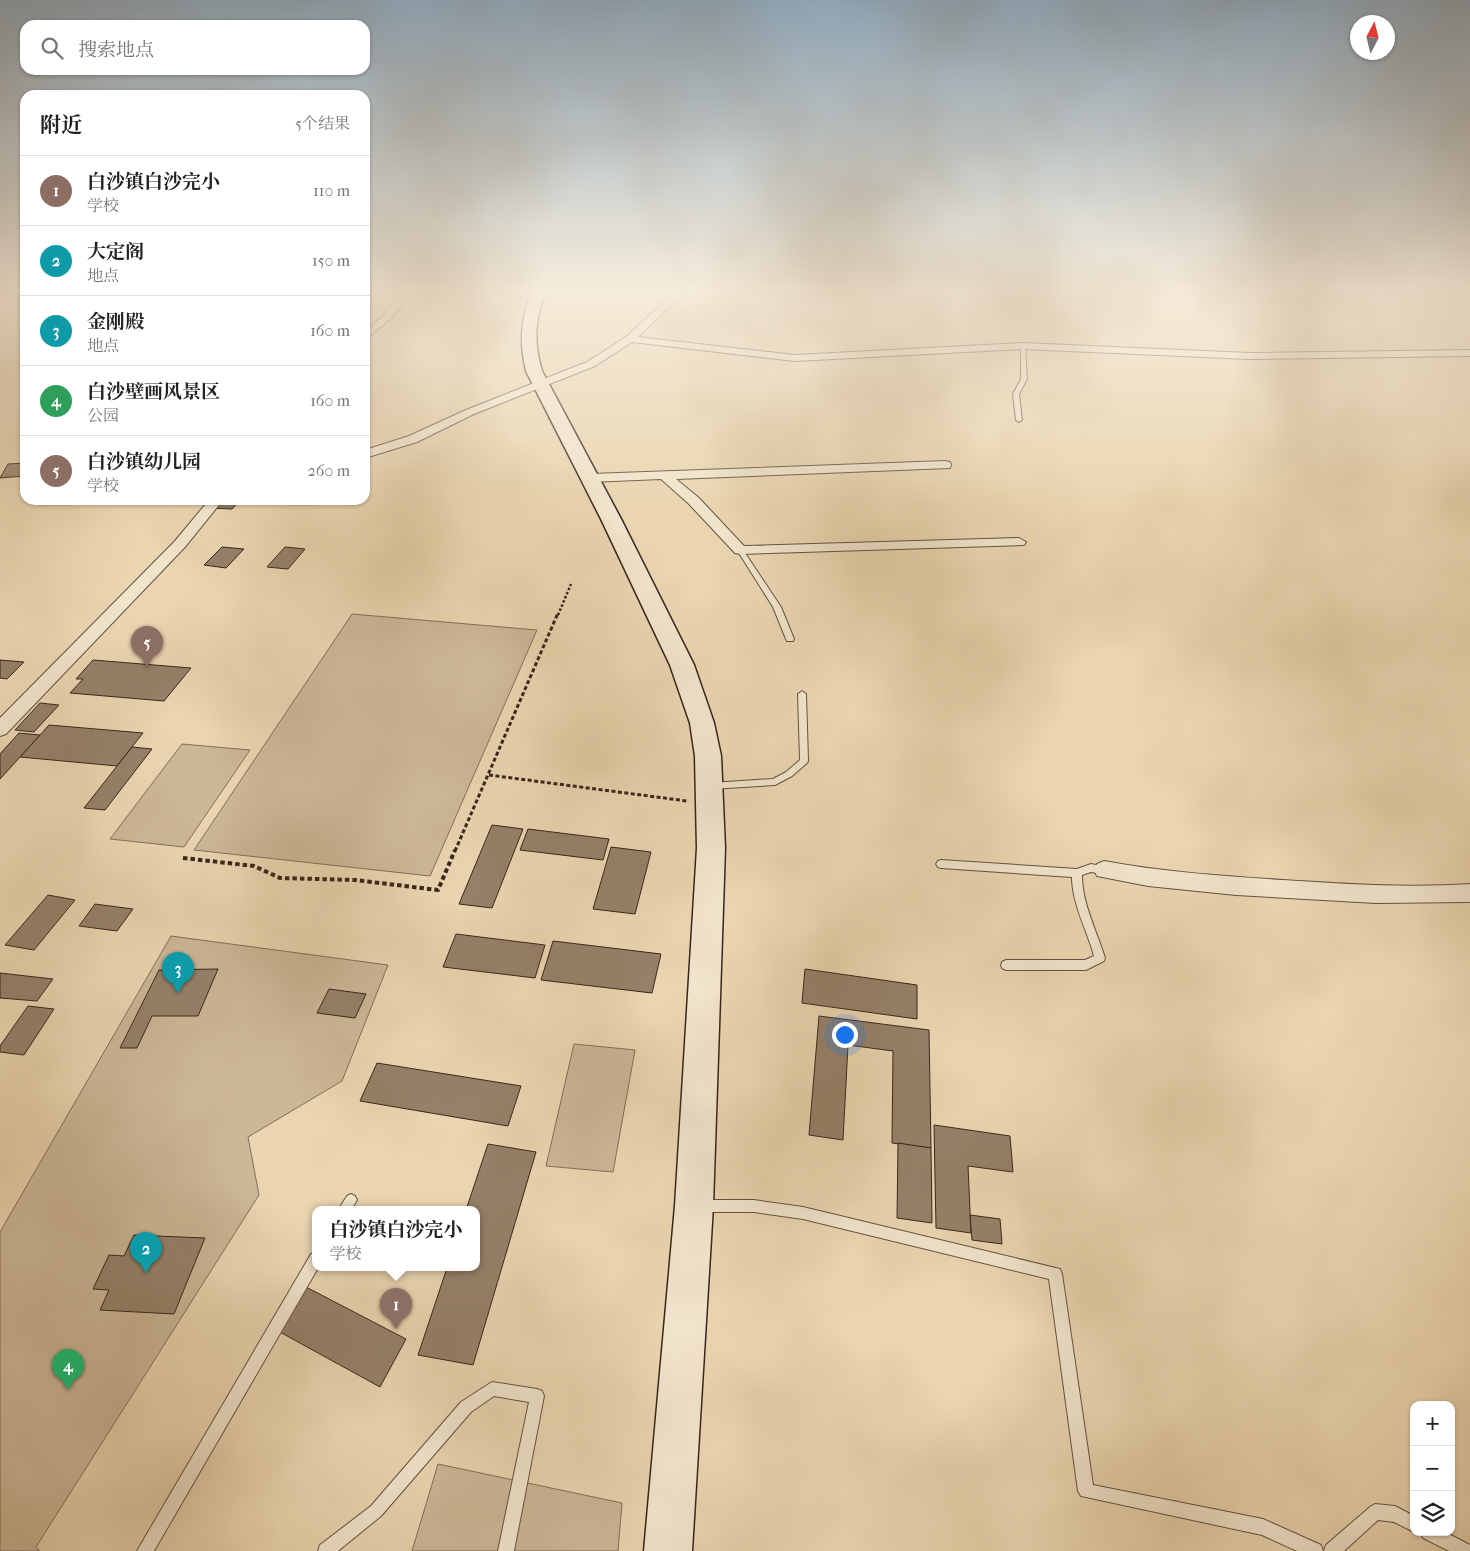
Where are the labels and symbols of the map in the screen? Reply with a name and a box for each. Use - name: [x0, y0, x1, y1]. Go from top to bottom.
- north arrow: [1350, 15, 1395, 60]
- pin: 5: [131, 626, 163, 667]
- pin: 3: [162, 952, 194, 993]
- your location: [832, 1022, 858, 1048]
- pin: 2: [130, 1232, 162, 1273]
- pin: 1: [380, 1288, 412, 1329]
- pin: 4: [52, 1349, 84, 1390]

